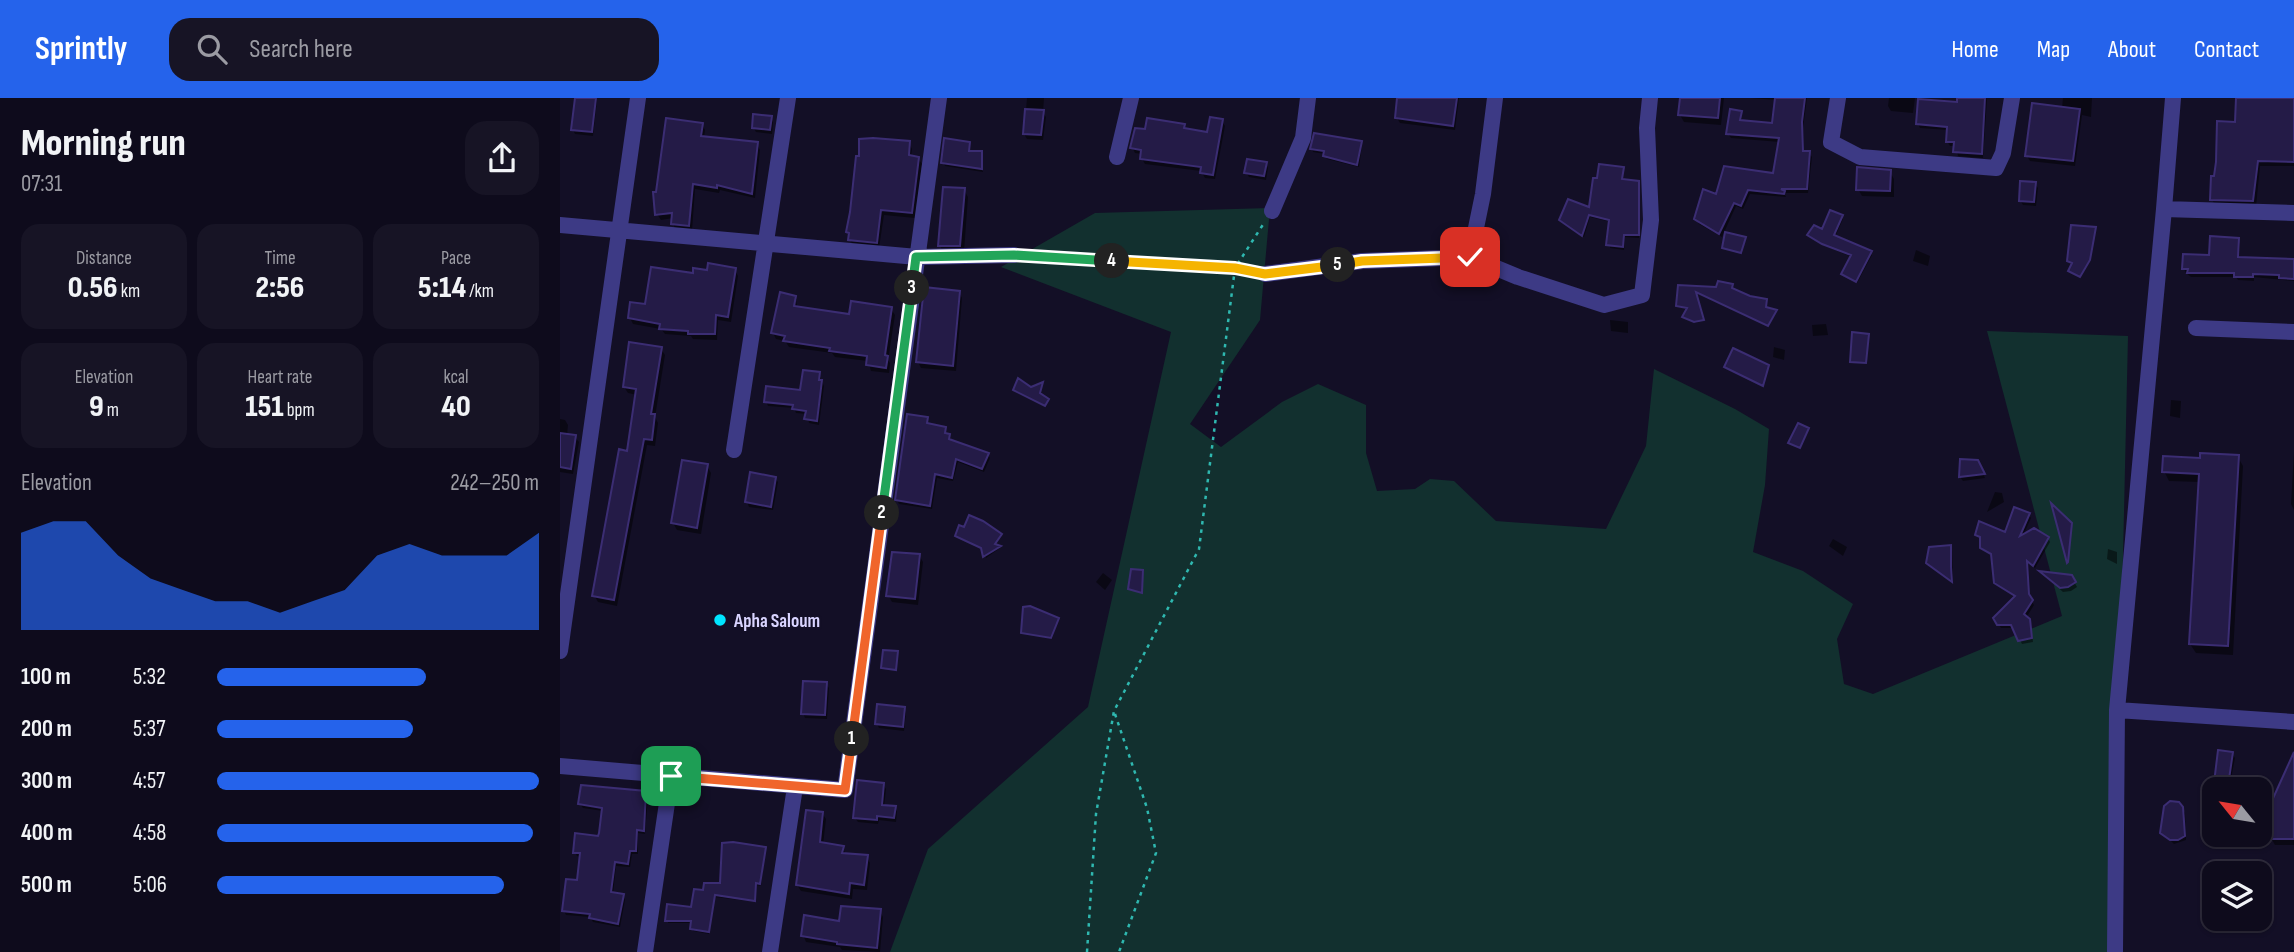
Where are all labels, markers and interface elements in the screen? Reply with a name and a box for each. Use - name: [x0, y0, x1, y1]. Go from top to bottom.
- search box: [169, 18, 659, 81]
- text: Sprintly: [35, 29, 127, 69]
- icon: search: [193, 30, 231, 68]
- text: Search here: [249, 34, 353, 65]
- text: Home: [1951, 35, 1999, 64]
- text: Map: [2037, 35, 2070, 64]
- text: About: [2108, 35, 2156, 64]
- text: Contact: [2194, 35, 2259, 64]
- text: Morning run: [21, 121, 186, 166]
- button: share: [465, 121, 539, 195]
- text: 07:31: [21, 170, 62, 198]
- pin: [1440, 227, 1500, 287]
- icon: check: [1451, 238, 1489, 276]
- pin: 4: [1094, 244, 1130, 278]
- text: Distance: [76, 247, 132, 270]
- text: Time: [264, 247, 296, 270]
- text: Pace: [441, 247, 471, 270]
- pin: 5: [1320, 248, 1356, 282]
- text: 4: [1107, 249, 1116, 272]
- text: 5: [1333, 253, 1342, 276]
- text: 0.56: [68, 270, 118, 306]
- text: 2:56: [256, 270, 304, 306]
- text: 5:14: [418, 270, 466, 306]
- pin: 3: [894, 270, 930, 306]
- text: 3: [907, 276, 916, 299]
- text: km: [118, 280, 140, 303]
- text: /km: [466, 280, 494, 303]
- text: Elevation: [75, 366, 133, 389]
- text: Heart rate: [248, 366, 312, 389]
- text: kcal: [443, 366, 469, 389]
- text: 9: [89, 389, 104, 425]
- text: 151: [245, 389, 284, 425]
- text: 40: [441, 389, 471, 425]
- text: m: [104, 399, 119, 422]
- text: bpm: [284, 399, 315, 422]
- text: Elevation: [21, 469, 92, 497]
- text: 242–250 m: [450, 469, 539, 497]
- pin: 2: [864, 496, 900, 530]
- text: 2: [877, 501, 886, 524]
- place label: Apha Saloum: [733, 610, 820, 633]
- marker: Apha Saloum: [712, 612, 728, 628]
- text: 100 m: [21, 663, 71, 691]
- text: 5:32: [133, 663, 166, 691]
- text: 200 m: [21, 715, 72, 743]
- text: 5:37: [133, 715, 165, 743]
- pin: 1: [834, 722, 870, 756]
- text: 1: [848, 727, 855, 750]
- pin: [641, 746, 701, 806]
- icon: arrive: [652, 757, 690, 795]
- text: 300 m: [21, 767, 72, 795]
- text: 4:57: [133, 767, 165, 795]
- north arrow: [2202, 777, 2272, 847]
- map controls: [2202, 777, 2272, 931]
- text: 400 m: [21, 819, 72, 847]
- text: 4:58: [133, 819, 166, 847]
- button: layers: [2202, 861, 2272, 931]
- text: 500 m: [21, 871, 72, 899]
- text: 5:06: [133, 871, 167, 899]

